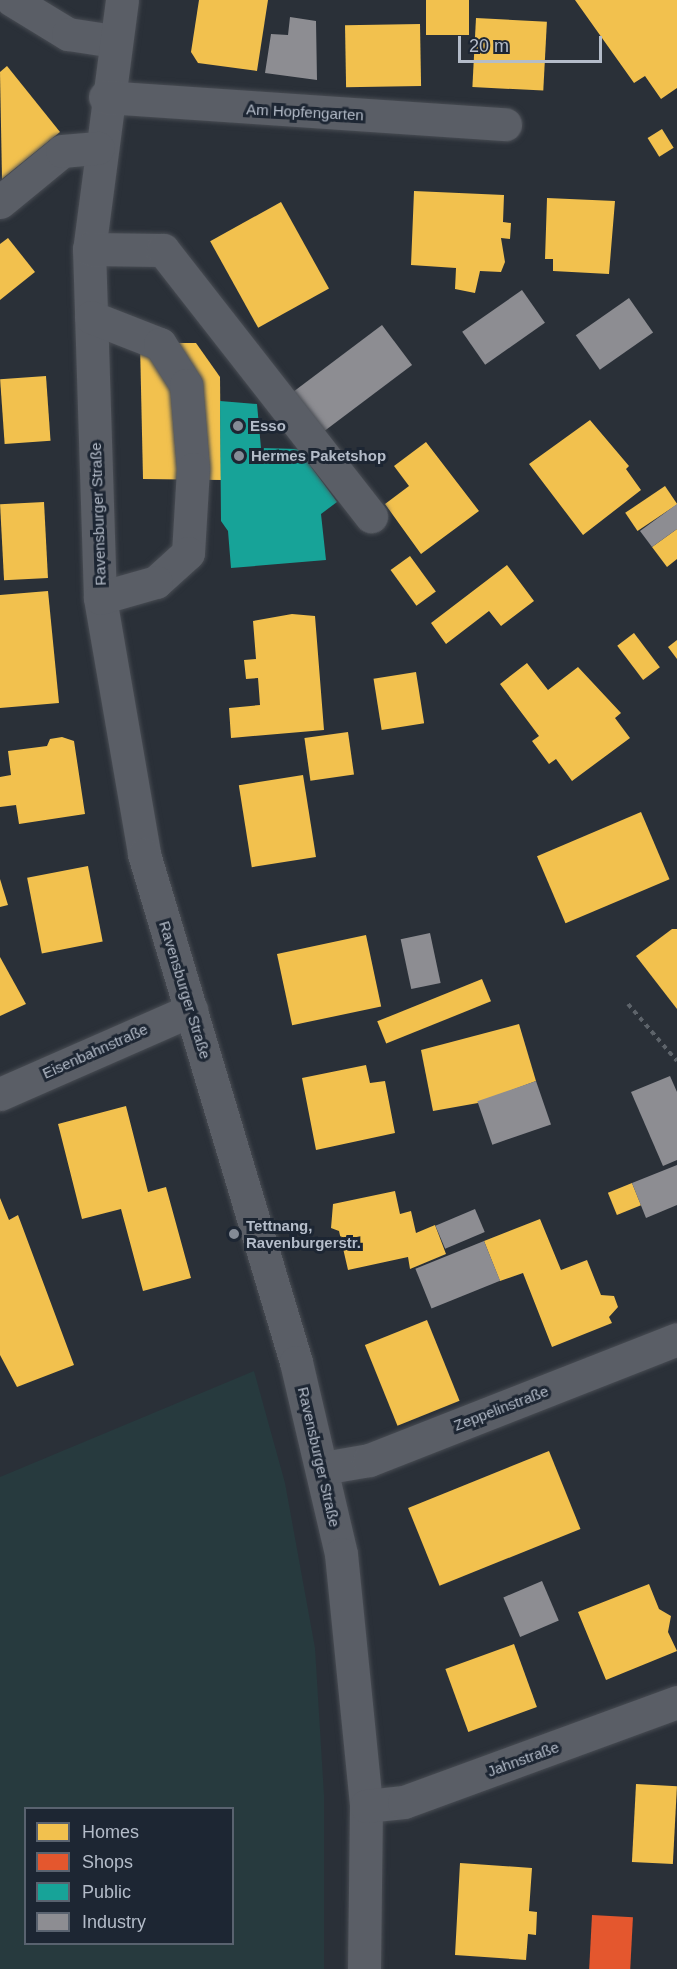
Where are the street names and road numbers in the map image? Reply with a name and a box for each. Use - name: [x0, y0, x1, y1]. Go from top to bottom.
- street label: Am Hopfengarten: [246, 100, 364, 124]
- street label: Ravensburger Straße: [87, 442, 109, 586]
- street label: Ravensburger Straße: [155, 919, 215, 1061]
- street label: Eisenbahnstraße: [40, 1020, 150, 1082]
- street label: Zeppelinstraße: [451, 1382, 551, 1434]
- street label: Ravensburger Straße: [294, 1385, 344, 1529]
- street label: Jahnstraße: [485, 1738, 561, 1780]

